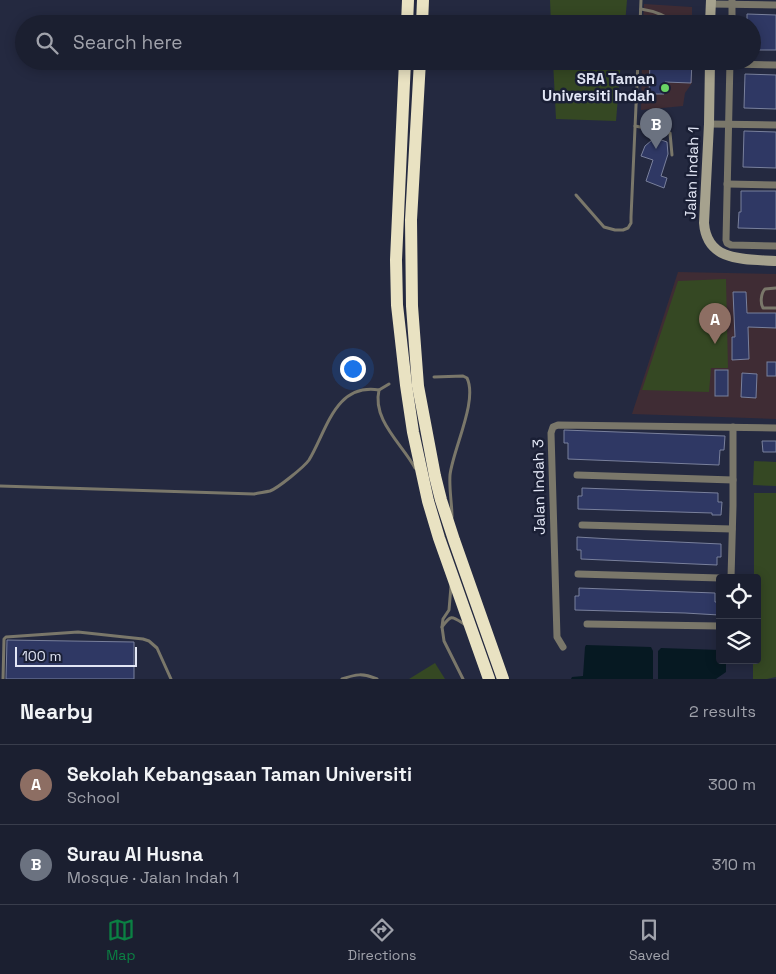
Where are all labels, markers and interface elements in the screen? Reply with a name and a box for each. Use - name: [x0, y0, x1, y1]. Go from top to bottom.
- search box: [15, 15, 761, 70]
- icon: search: [33, 29, 61, 57]
- text: Search here: [73, 30, 183, 55]
- place label: SRA Taman Universiti Indah: [542, 69, 655, 105]
- marker: SRA Taman Universiti Indah: [659, 82, 671, 94]
- pin: B: [640, 108, 672, 149]
- street label: Jalan Indah 1: [680, 126, 703, 220]
- pin: A: [699, 303, 731, 344]
- your location: [340, 356, 366, 382]
- street label: Jalan Indah 3: [528, 439, 549, 535]
- map controls: [716, 574, 761, 664]
- button: locate: [716, 574, 761, 619]
- button: layers: [716, 619, 761, 664]
- scale bar: [15, 644, 138, 667]
- text: 100 m: [22, 647, 61, 665]
- text: Nearby: [20, 698, 93, 725]
- text: 2 results: [689, 701, 756, 722]
- text: Sekolah Kebangsaan Taman Universiti: [67, 762, 412, 787]
- text: A: [31, 774, 41, 795]
- text: 300 m: [708, 774, 756, 795]
- text: School: [67, 787, 120, 808]
- text: Surau Al Husna: [67, 842, 203, 867]
- text: B: [31, 854, 41, 875]
- text: 310 m: [712, 854, 756, 875]
- text: Mosque · Jalan Indah 1: [67, 867, 239, 888]
- tab: Map: [106, 916, 135, 964]
- tab: Directions: [348, 916, 416, 964]
- tab: Saved: [629, 916, 670, 964]

